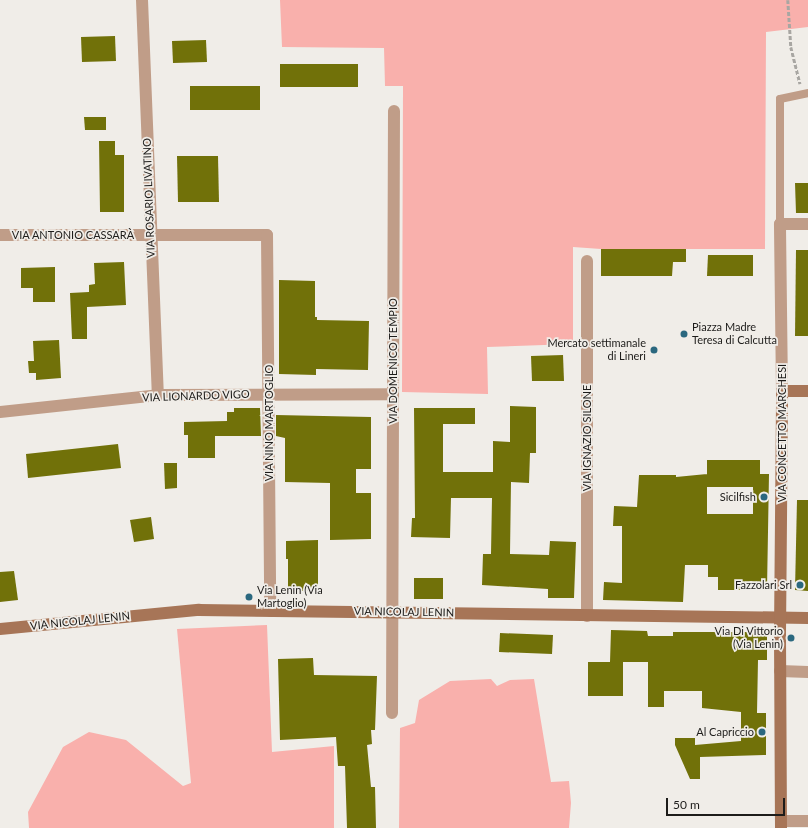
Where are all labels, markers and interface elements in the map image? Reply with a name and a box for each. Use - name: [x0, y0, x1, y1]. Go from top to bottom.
- street label: VIA ROSARIO LIVATINO: [140, 138, 158, 258]
- street label: VIA ANTONIO CASSARÀ: [11, 228, 135, 242]
- street label: VIA DOMENICO TEMPIO: [386, 298, 400, 424]
- place label: Piazza Madre Teresa di Calcutta: [692, 321, 777, 347]
- marker: Piazza Madre Teresa di Calcutta: [679, 329, 689, 339]
- place label: Mercato settimanale di Lineri: [547, 337, 646, 363]
- marker: Mercato settimanale di Lineri: [649, 345, 659, 355]
- street label: VIA NINO MARTOGLIO: [262, 364, 276, 482]
- street label: VIA CONCETTO MARCHESI: [775, 364, 789, 502]
- street label: VIA IGNAZIO SILONE: [580, 385, 594, 491]
- street label: VIA LIONARDO VIGO: [142, 388, 250, 404]
- place label: Sicilfish: [720, 490, 756, 504]
- marker: Sicilfish: [759, 492, 769, 502]
- place label: Fazzolari Srl: [735, 578, 792, 592]
- marker: Fazzolari Srl: [795, 580, 805, 590]
- place label: Via Lenin (Via Martoglio): [257, 584, 323, 610]
- marker: Via Lenin (Via Martoglio): [244, 592, 254, 602]
- street label: VIA NICOLAJ LENIN: [354, 605, 454, 619]
- street label: VIA NICOLAJ LENIN: [29, 609, 131, 633]
- place label: Via Di Vittorio (Via Lenin): [714, 625, 783, 651]
- marker: Via Di Vittorio (Via Lenin): [786, 633, 796, 643]
- place label: Al Capriccio: [696, 725, 754, 739]
- marker: Al Capriccio: [757, 727, 767, 737]
- scale bar: [668, 790, 787, 816]
- text: 50 m: [673, 797, 700, 812]

